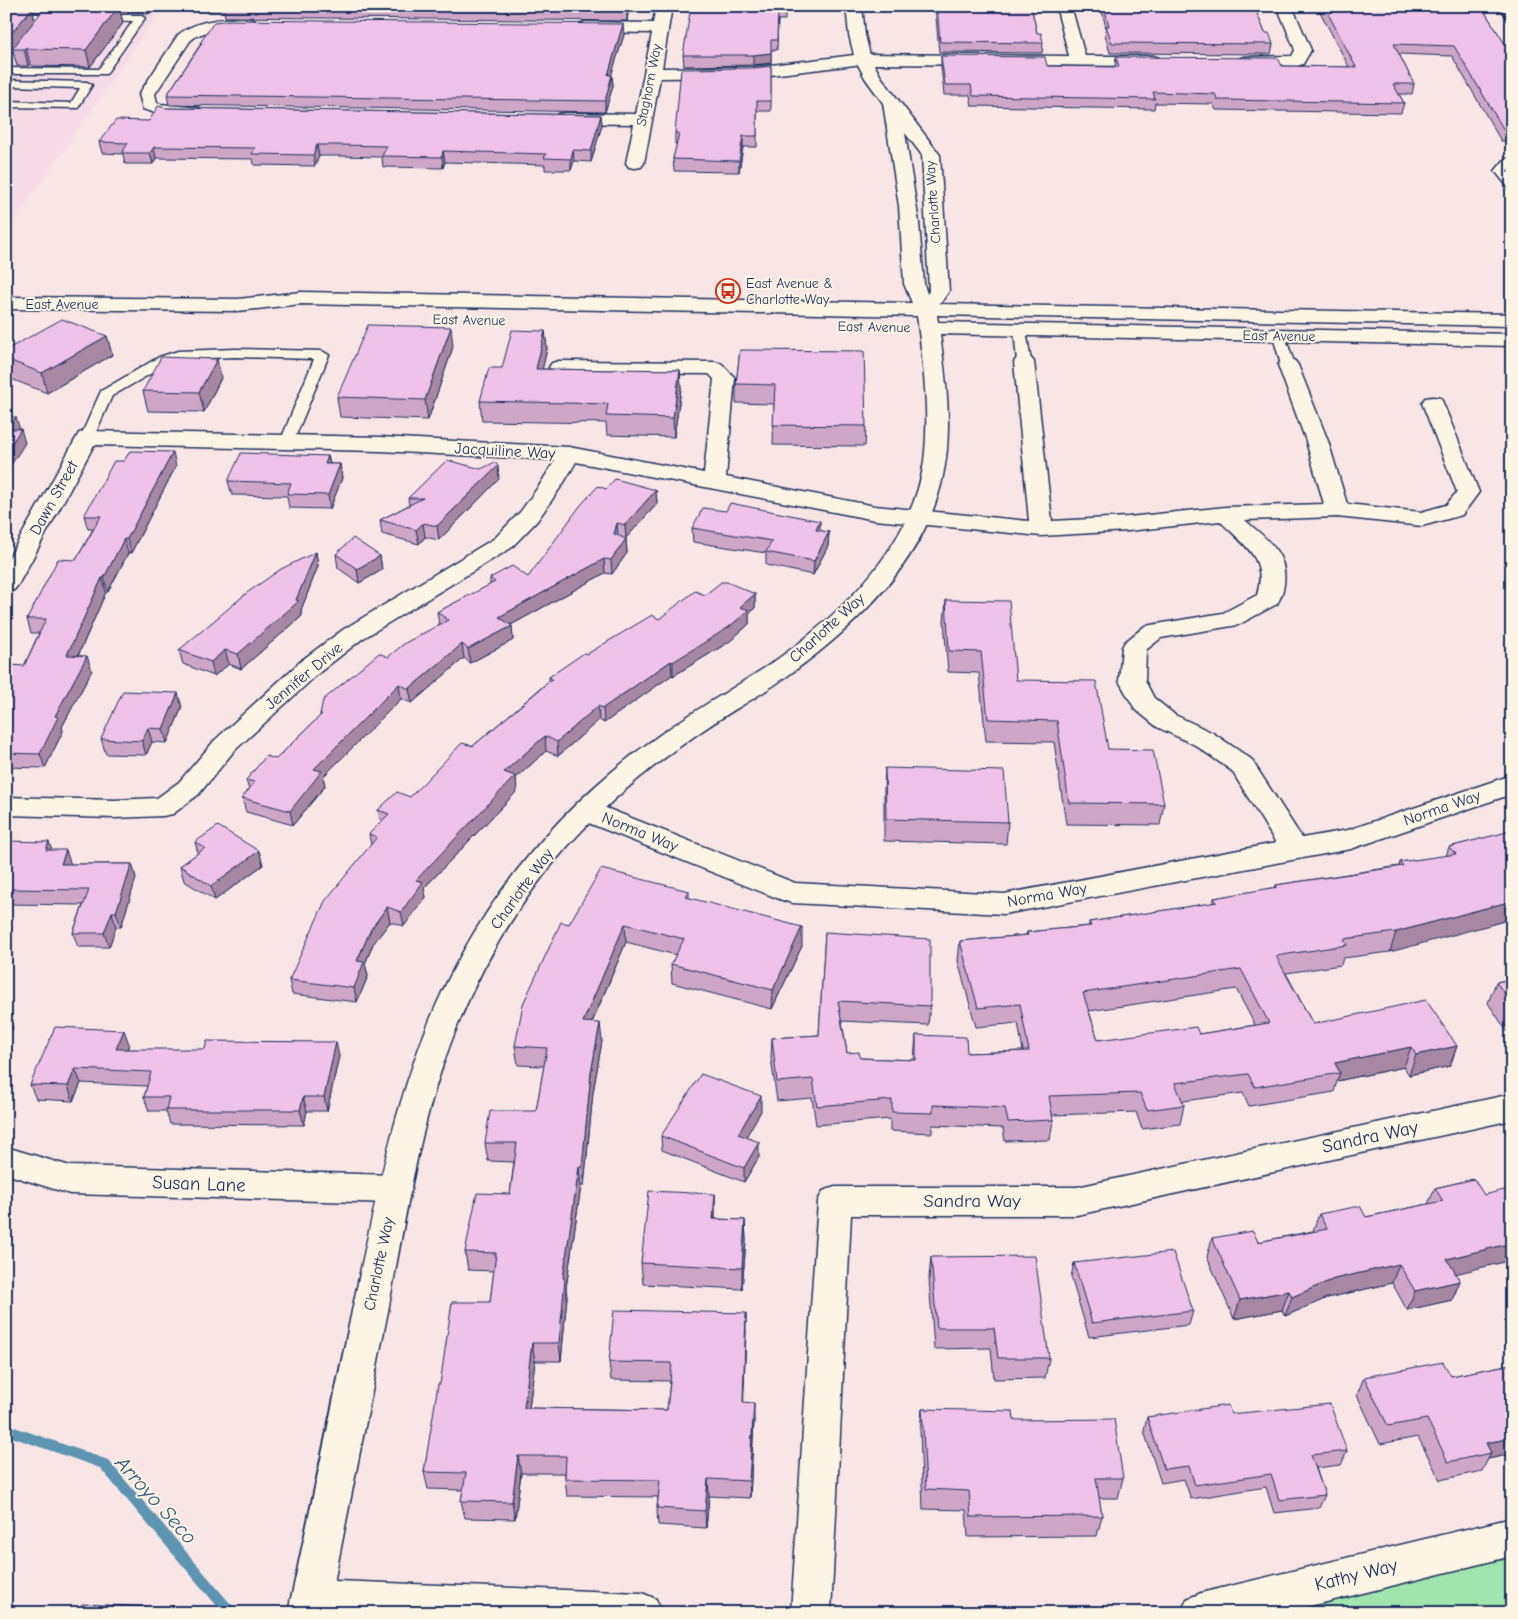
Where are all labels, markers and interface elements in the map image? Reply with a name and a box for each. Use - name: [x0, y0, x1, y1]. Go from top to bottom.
- street label: Staghorn Way: [633, 42, 665, 128]
- street label: Charlotte Way: [922, 159, 944, 244]
- place label: East Avenue & Charlotte Way: [746, 275, 833, 308]
- bus stop icon: East Avenue & Charlotte Way: [715, 278, 741, 304]
- street label: East Avenue: [26, 296, 98, 313]
- street label: East Avenue: [432, 311, 506, 329]
- street label: East Avenue: [837, 318, 911, 336]
- street label: East Avenue: [1242, 327, 1316, 345]
- street label: Jacquiline Way: [454, 439, 557, 463]
- street label: Dawn Street: [26, 457, 82, 538]
- street label: Charlotte Way: [786, 589, 869, 666]
- street label: Jennifer Drive: [262, 639, 346, 713]
- street label: Norma Way: [1401, 786, 1484, 830]
- street label: Norma Way: [599, 809, 681, 856]
- street label: Charlotte Way: [487, 845, 558, 933]
- street label: Norma Way: [1006, 879, 1089, 911]
- street label: Sandra Way: [1320, 1116, 1421, 1158]
- street label: Susan Lane: [152, 1171, 246, 1197]
- street label: Sandra Way: [923, 1190, 1021, 1212]
- street label: Charlotte Way: [360, 1215, 398, 1312]
- water label: Arroyo Seco: [110, 1450, 202, 1549]
- street label: Kathy Way: [1312, 1554, 1400, 1596]

